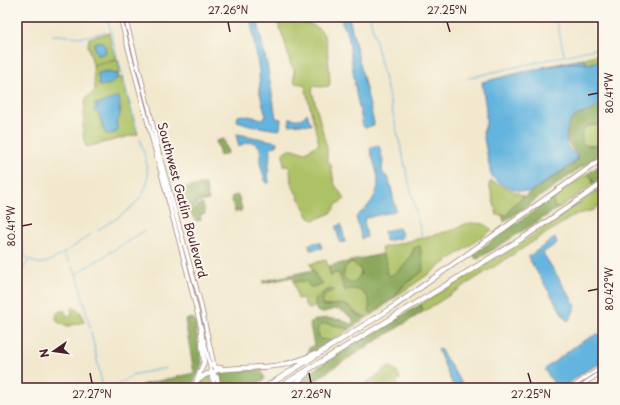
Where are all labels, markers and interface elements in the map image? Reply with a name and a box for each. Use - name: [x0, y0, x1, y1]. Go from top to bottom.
- text: 27.26°N: [208, 2, 248, 17]
- text: 27.25°N: [427, 2, 467, 17]
- text: 80.41°W: [601, 72, 616, 114]
- street label: Southwest Gatlin Boulevard: [154, 120, 213, 280]
- text: 80.41°W: [3, 205, 18, 247]
- text: 80.42°W: [601, 266, 616, 311]
- north arrow: [34, 331, 74, 371]
- text: N: [34, 347, 53, 360]
- text: 27.27°N: [72, 386, 112, 401]
- text: 27.26°N: [291, 386, 331, 401]
- text: 27.25°N: [511, 386, 551, 401]

